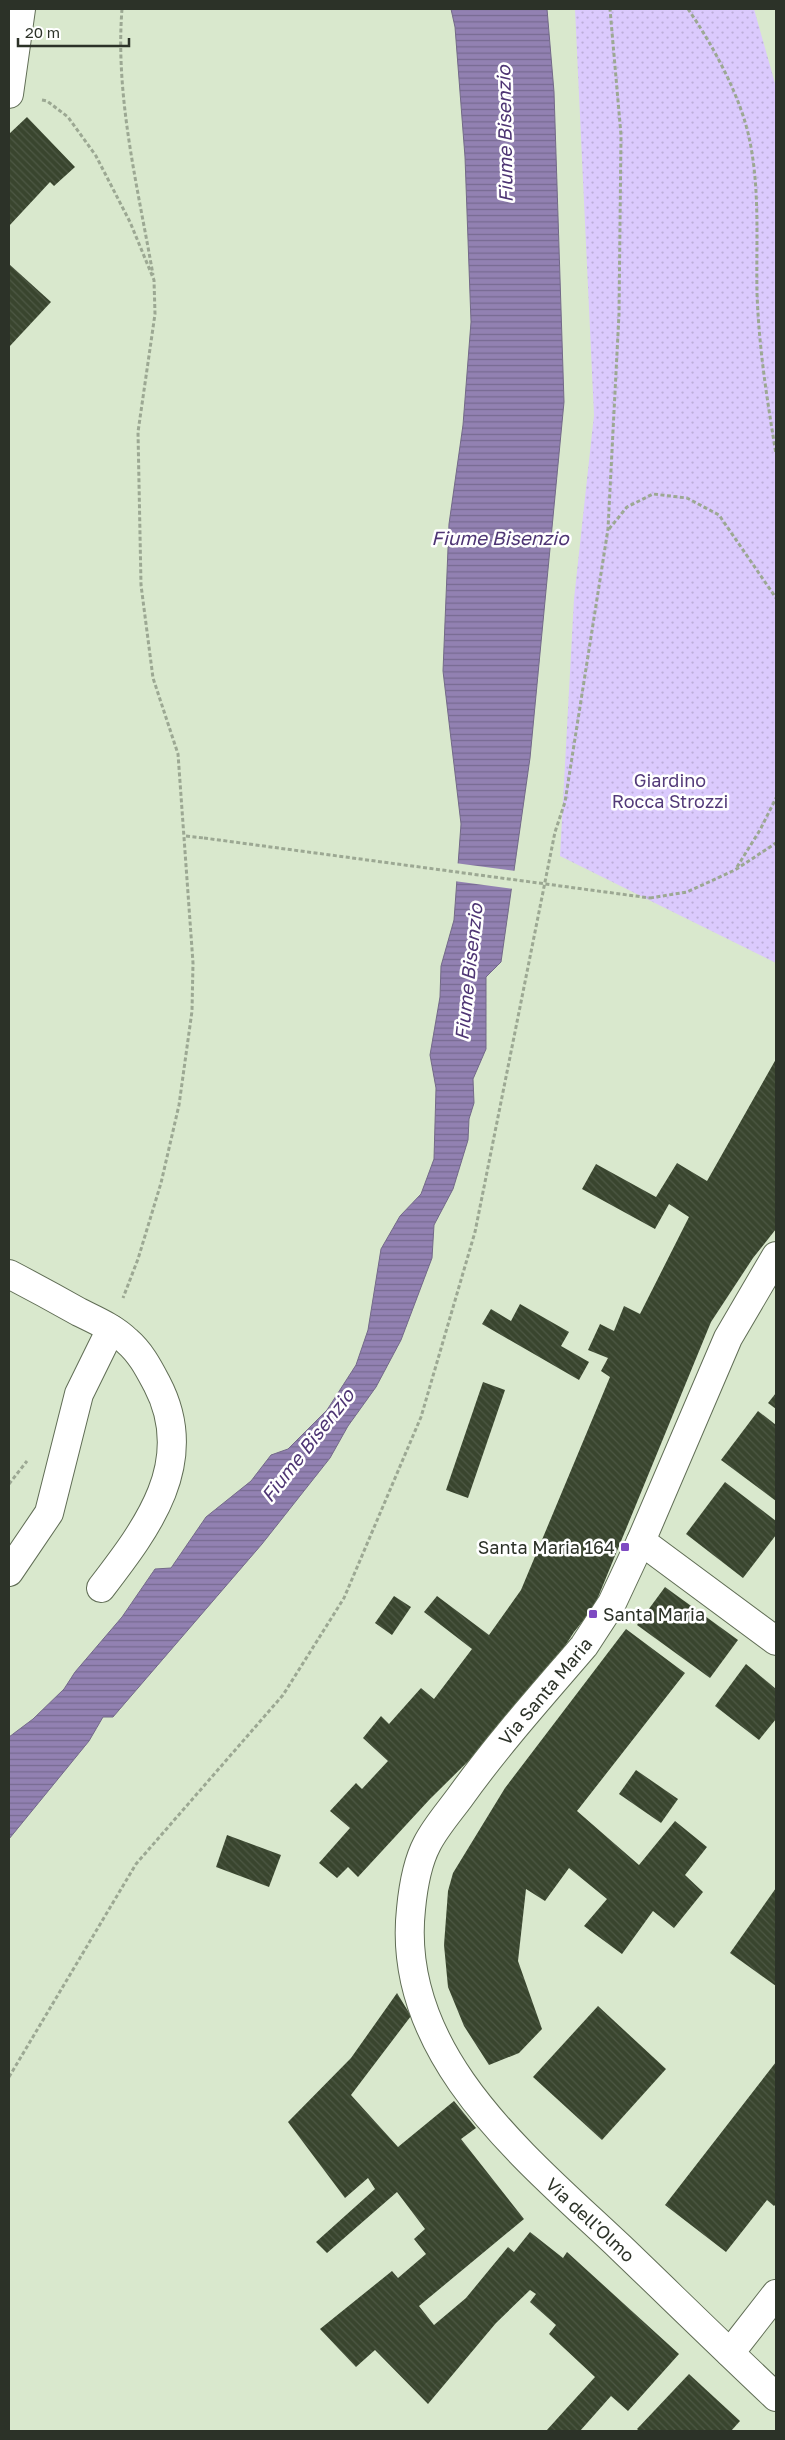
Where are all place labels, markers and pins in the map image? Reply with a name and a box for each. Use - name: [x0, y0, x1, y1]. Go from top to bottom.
- place label: Santa Maria 164: [478, 1536, 615, 1558]
- marker: Santa Maria 164: [619, 1541, 631, 1553]
- place label: Santa Maria: [603, 1603, 705, 1625]
- marker: Santa Maria: [587, 1608, 599, 1620]

